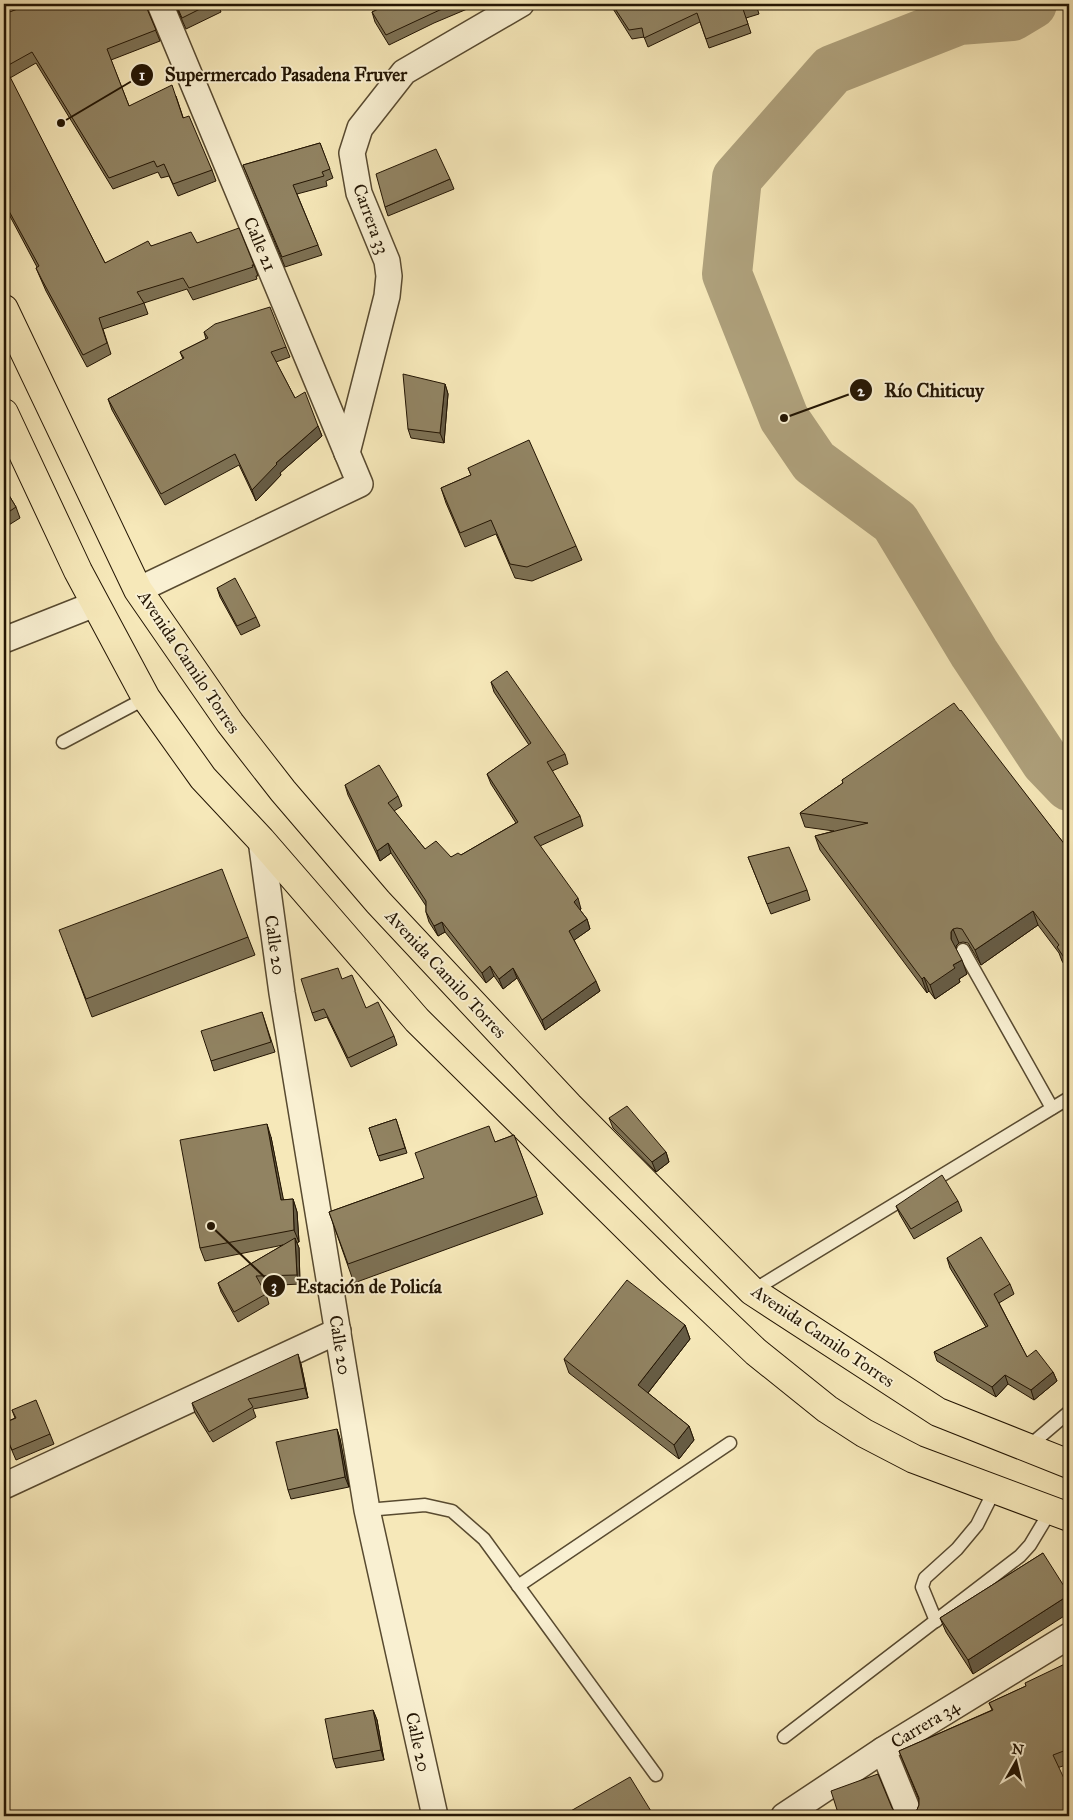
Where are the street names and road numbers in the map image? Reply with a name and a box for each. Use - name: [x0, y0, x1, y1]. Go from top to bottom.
- street label: Carrera 33: [348, 181, 394, 257]
- street label: Calle 21: [239, 214, 281, 274]
- street label: Avenida Camilo Torres: [132, 586, 245, 738]
- street label: Avenida Camilo Torres: [380, 904, 511, 1043]
- street label: Calle 20: [260, 914, 290, 976]
- street label: Avenida Camilo Torres: [747, 1279, 899, 1392]
- street label: Calle 20: [324, 1314, 356, 1376]
- street label: Carrera 34: [887, 1694, 964, 1753]
- street label: Calle 20: [401, 1710, 435, 1774]

